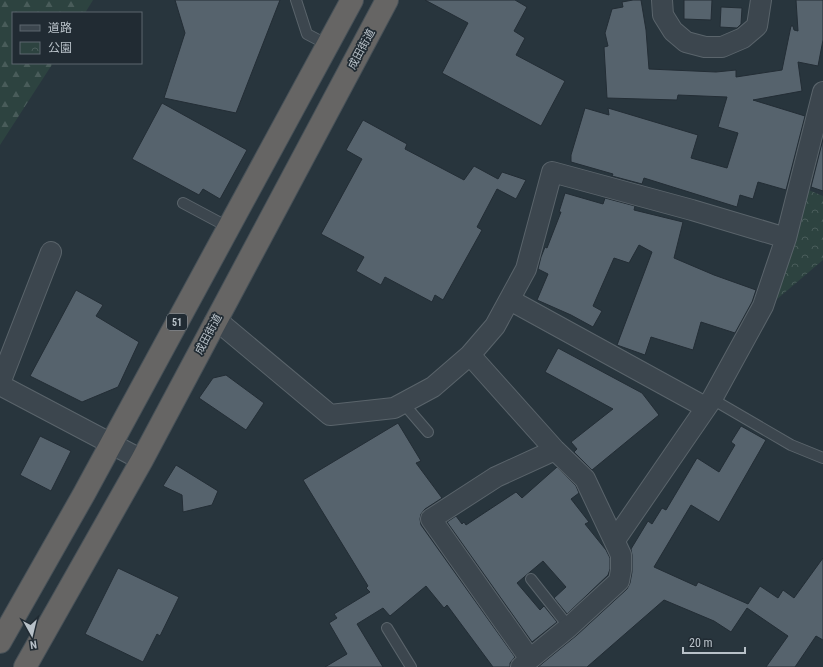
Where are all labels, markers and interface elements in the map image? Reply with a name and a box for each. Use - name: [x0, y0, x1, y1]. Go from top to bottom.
- legend: [12, 12, 142, 64]
- text: 道路: [48, 21, 72, 35]
- street label: 成田街道: [345, 27, 378, 72]
- text: 公園: [48, 41, 72, 55]
- street label: 成田街道: [192, 312, 225, 357]
- road number: 51: [167, 314, 187, 330]
- north arrow: [12, 615, 52, 655]
- scale bar: [683, 629, 745, 655]
- text: 20 m: [689, 636, 713, 650]
- text: N: [29, 638, 38, 651]

